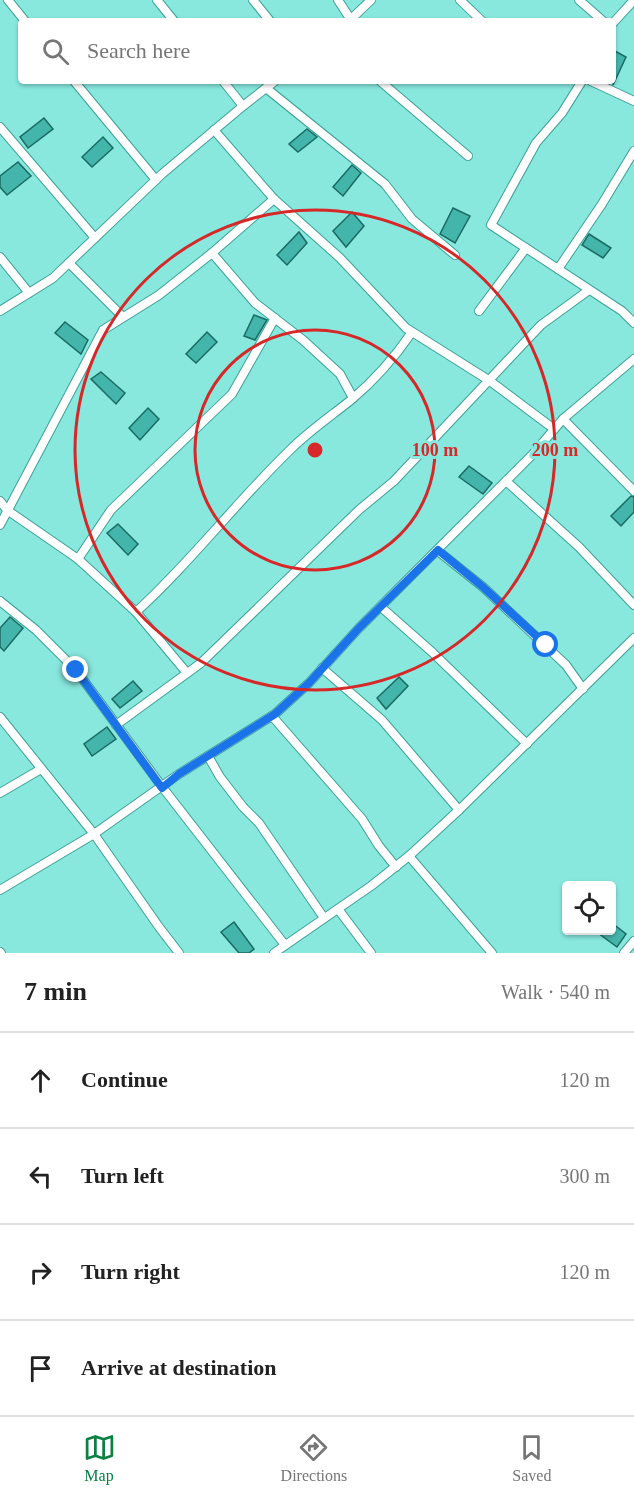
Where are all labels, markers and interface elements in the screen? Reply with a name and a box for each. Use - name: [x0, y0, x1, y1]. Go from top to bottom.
- search box: [18, 18, 616, 84]
- icon: search: [39, 35, 72, 68]
- text: Search here: [87, 38, 190, 63]
- centre of rings: [305, 440, 325, 460]
- text: 100 m: [412, 440, 458, 460]
- text: 200 m: [532, 440, 578, 460]
- route start: [532, 631, 558, 657]
- route end: [62, 656, 88, 682]
- map controls: [562, 881, 616, 935]
- button: locate: [562, 881, 616, 935]
- text: 7 min: [24, 977, 87, 1006]
- text: Walk · 540 m: [501, 981, 610, 1003]
- icon: ahead: [24, 1064, 57, 1097]
- text: Continue: [81, 1067, 168, 1092]
- text: 120 m: [559, 1069, 610, 1091]
- icon: left: [24, 1160, 57, 1193]
- text: Turn left: [81, 1163, 164, 1188]
- text: 300 m: [559, 1165, 610, 1187]
- icon: right: [24, 1256, 57, 1289]
- text: Turn right: [81, 1259, 180, 1284]
- text: 120 m: [559, 1261, 610, 1283]
- icon: arrive: [24, 1352, 57, 1385]
- text: Arrive at destination: [81, 1355, 277, 1380]
- tab: Map: [83, 1431, 116, 1485]
- tab: Directions: [281, 1431, 347, 1485]
- tab: Saved: [512, 1431, 551, 1485]

